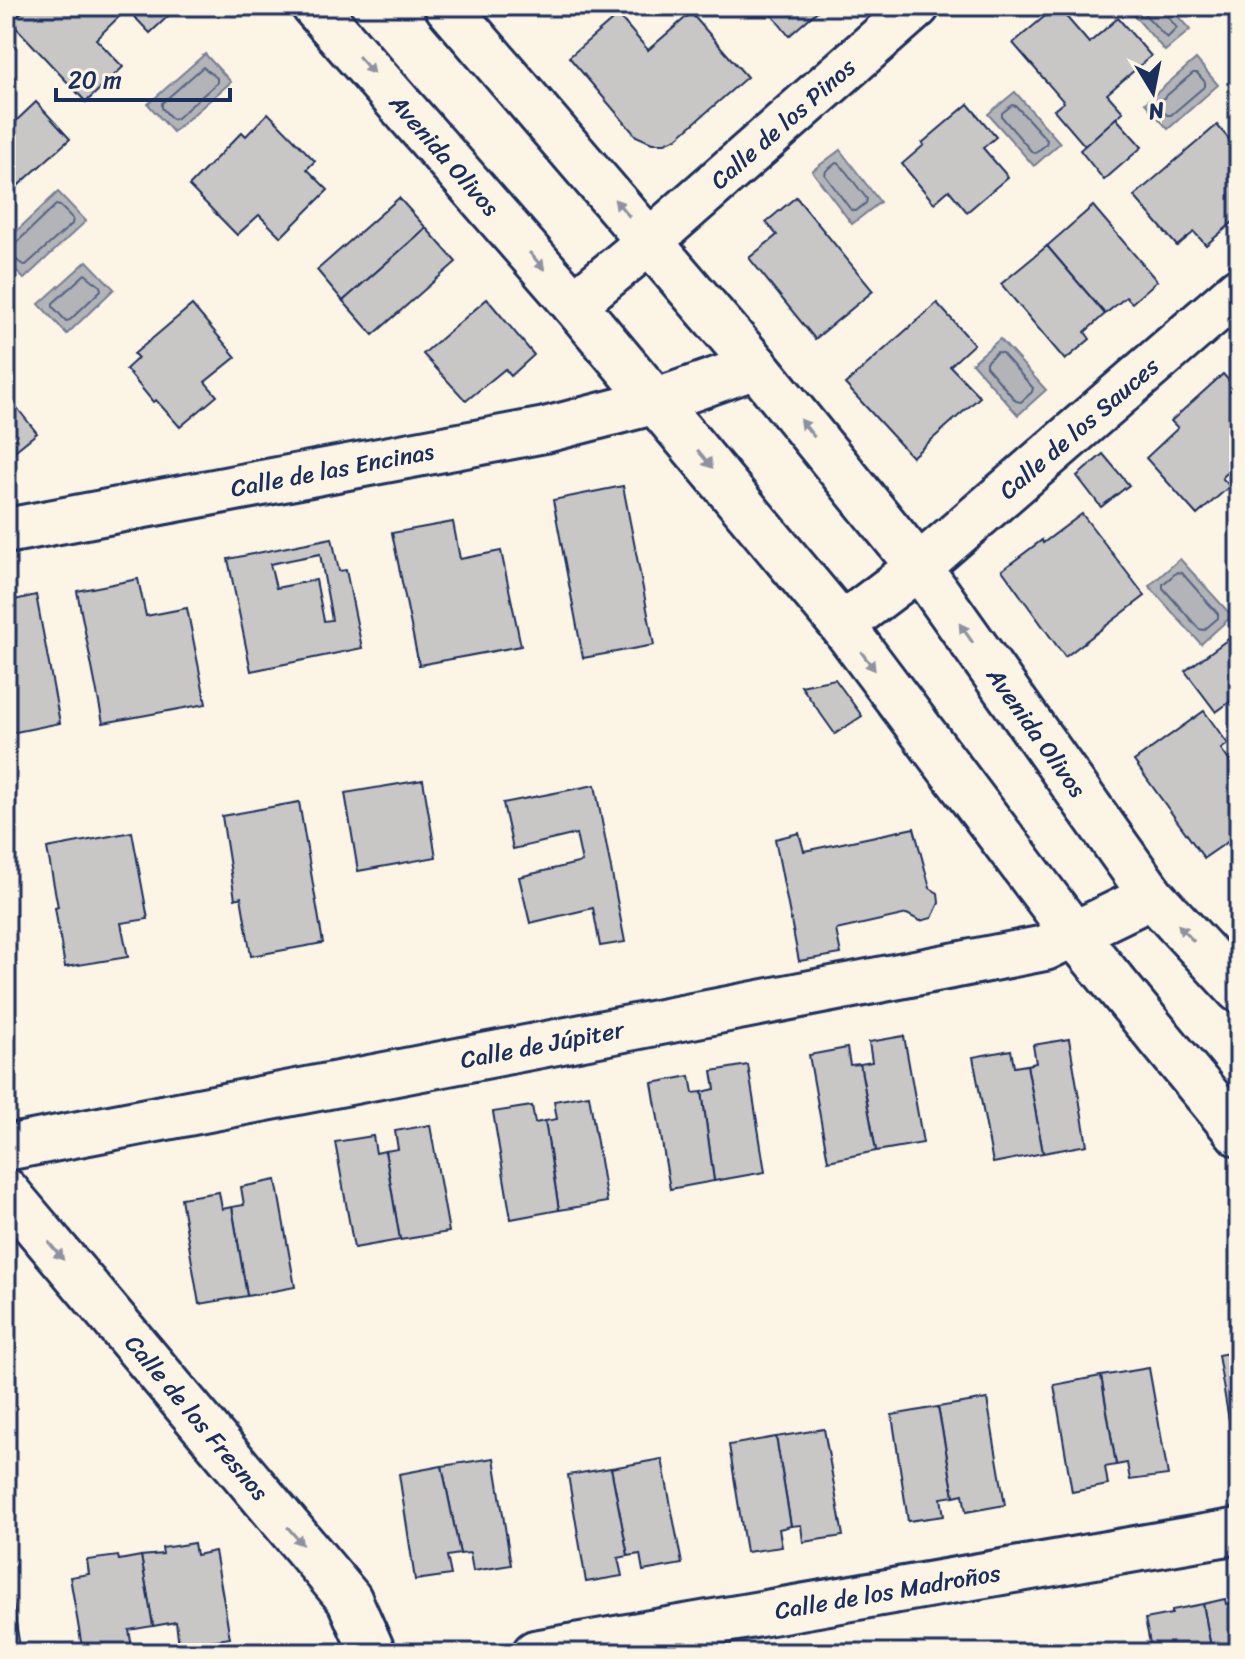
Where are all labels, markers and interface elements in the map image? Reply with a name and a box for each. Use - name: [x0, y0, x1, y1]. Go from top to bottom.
- street label: Calle de los Pinos: [700, 47, 866, 200]
- scale bar: [56, 52, 230, 102]
- north arrow: [1113, 52, 1193, 132]
- one-way arrow: [356, 55, 374, 74]
- text: 20 m: [68, 59, 122, 101]
- street label: Avenida Olivos: [378, 83, 510, 226]
- text: N: [1145, 91, 1168, 132]
- one-way arrow: [613, 198, 631, 217]
- one-way arrow: [527, 251, 545, 270]
- street label: Calle de los Sauces: [989, 346, 1170, 510]
- one-way arrow: [798, 418, 815, 439]
- street label: Calle de las Encinas: [227, 430, 438, 509]
- one-way arrow: [696, 449, 712, 469]
- one-way arrow: [959, 623, 974, 644]
- one-way arrow: [860, 651, 876, 671]
- street label: Avenida Olivos: [975, 657, 1097, 807]
- one-way arrow: [1178, 924, 1196, 943]
- street label: Calle de Júpiter: [457, 1008, 629, 1081]
- one-way arrow: [47, 1241, 64, 1261]
- street label: Calle de los Fresnos: [114, 1325, 279, 1510]
- one-way arrow: [286, 1526, 303, 1546]
- street label: Calle de los Madroños: [772, 1552, 1004, 1632]

